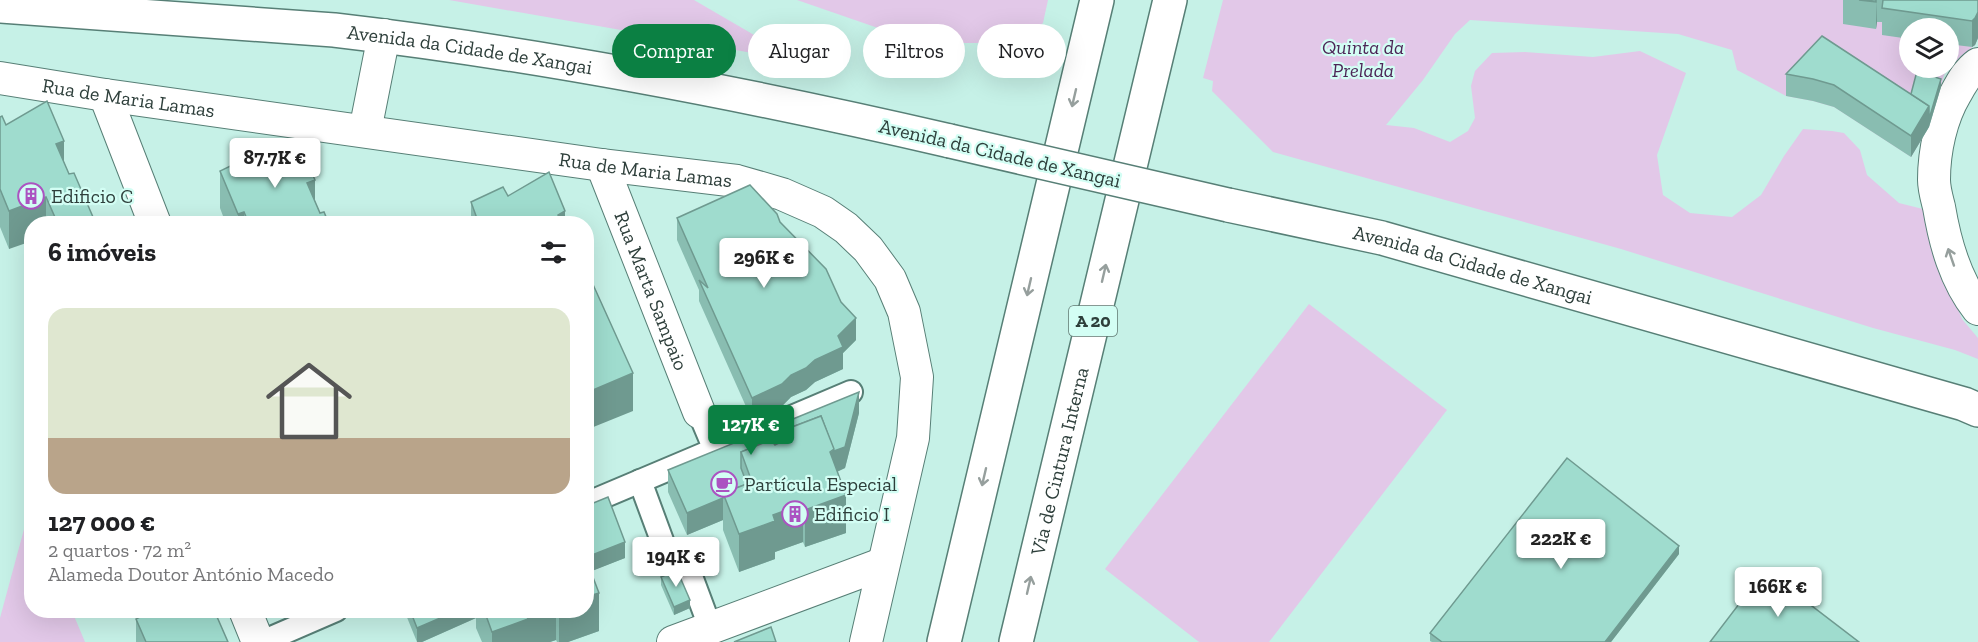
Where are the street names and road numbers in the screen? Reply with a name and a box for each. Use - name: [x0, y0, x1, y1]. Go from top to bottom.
- street label: Avenida da Cidade de Xangai: [346, 20, 595, 80]
- street label: Rua de Maria Lamas: [40, 73, 216, 122]
- street label: Avenida da Cidade de Xangai: [877, 113, 1124, 193]
- street label: Rua de Maria Lamas: [557, 147, 733, 192]
- street label: Rua Marta Sampaio: [609, 208, 693, 374]
- street label: Avenida da Cidade de Xangai: [1351, 220, 1596, 310]
- road number: A 20: [1069, 306, 1117, 336]
- street label: Via de Cintura Interna: [1025, 364, 1094, 559]

